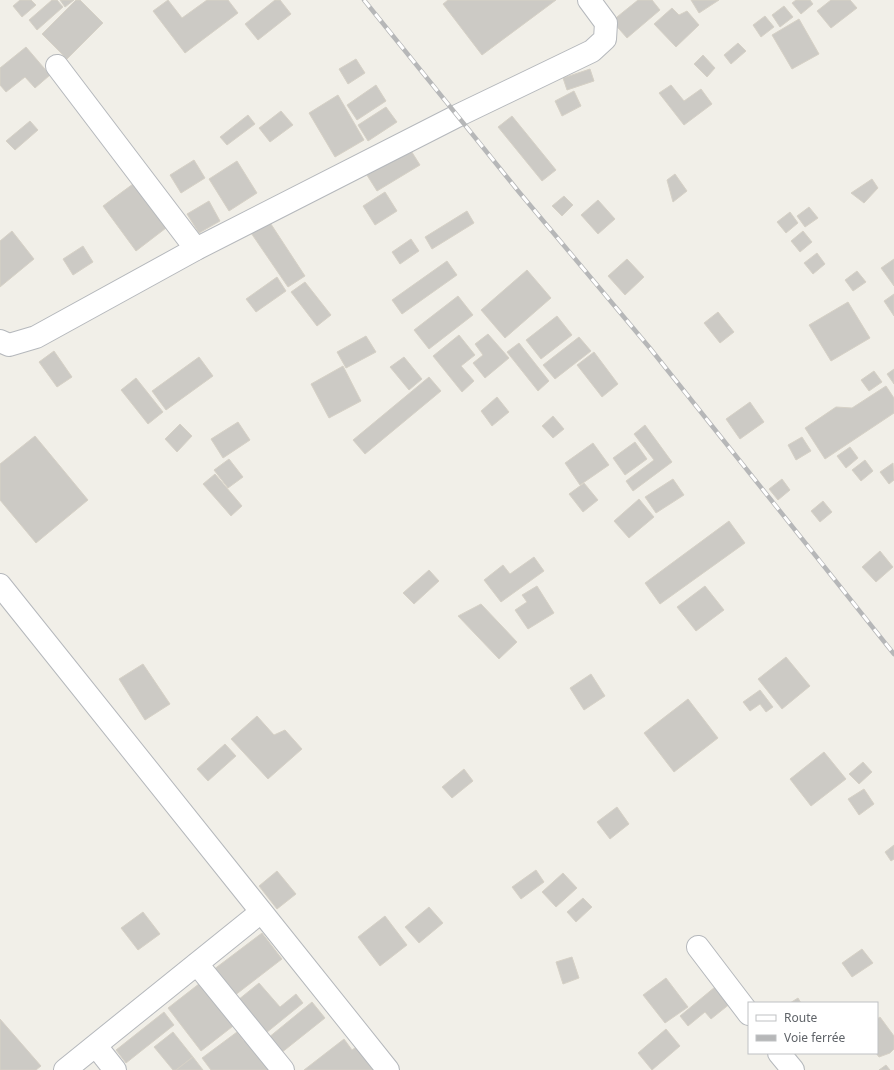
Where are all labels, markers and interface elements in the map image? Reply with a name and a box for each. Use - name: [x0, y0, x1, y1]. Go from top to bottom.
- legend: [748, 1002, 878, 1054]
- text: Route: [784, 1009, 817, 1026]
- text: Voie ferrée: [784, 1029, 846, 1046]

